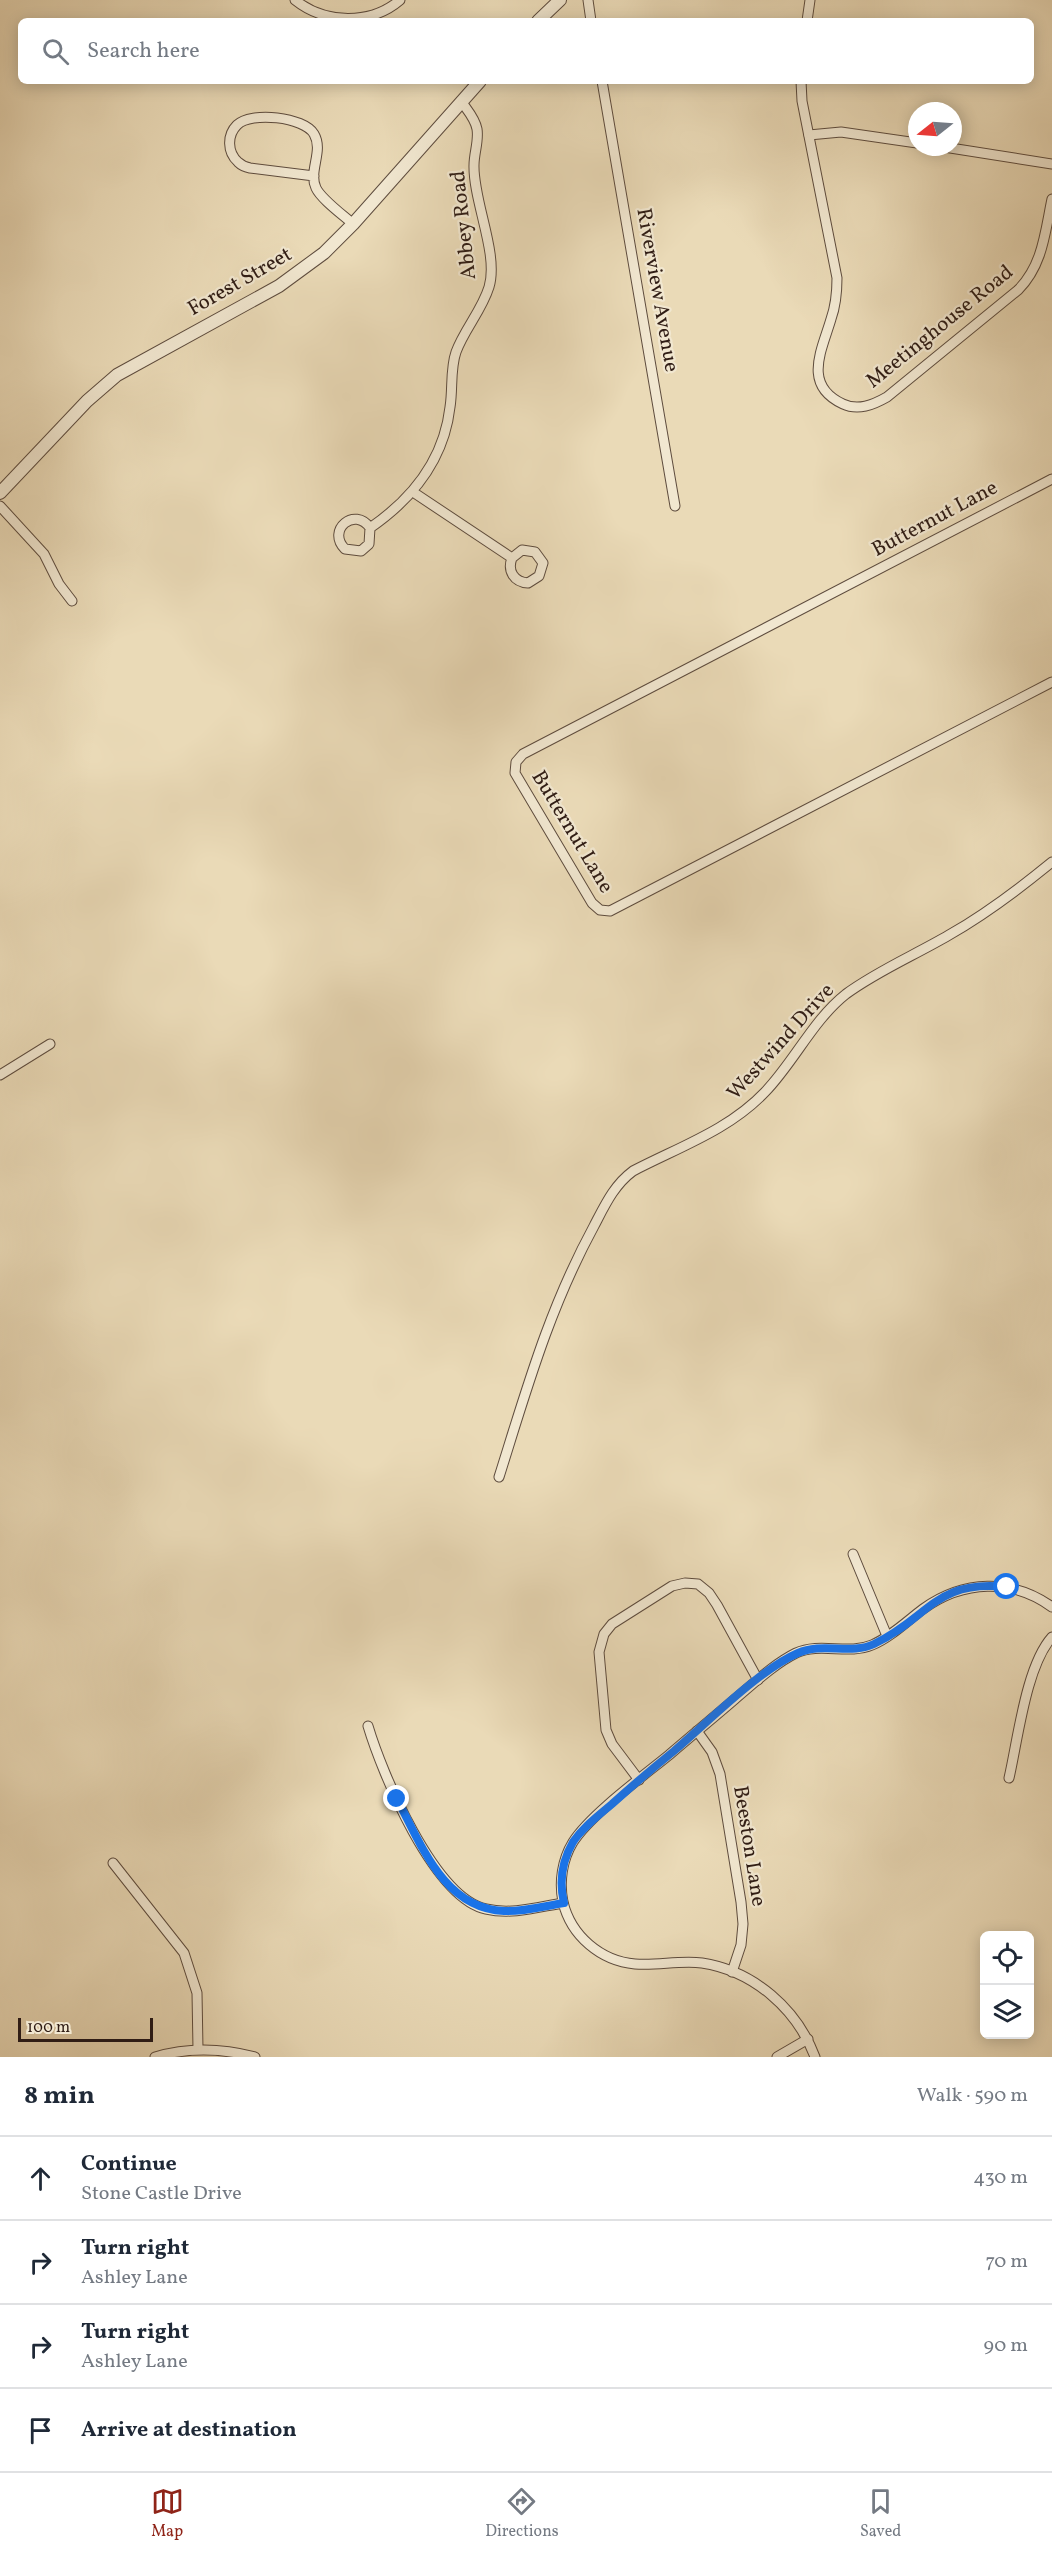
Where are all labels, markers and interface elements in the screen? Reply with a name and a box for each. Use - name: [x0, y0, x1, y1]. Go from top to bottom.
- search box: [18, 18, 1034, 84]
- icon: search: [39, 35, 72, 68]
- text: Search here: [87, 36, 200, 67]
- north arrow: [908, 102, 962, 156]
- street label: Abbey Road: [444, 169, 484, 281]
- street label: Riverview Avenue: [628, 206, 686, 374]
- street label: Forest Street: [182, 240, 298, 324]
- street label: Meetinghouse Road: [860, 258, 1020, 396]
- street label: Butternut Lane: [867, 474, 1003, 564]
- street label: Butternut Lane: [524, 765, 620, 899]
- street label: Westwind Drive: [721, 977, 841, 1107]
- route start: [993, 1573, 1019, 1599]
- street label: Beeston Lane: [725, 1784, 773, 1908]
- route end: [383, 1785, 409, 1811]
- map controls: [980, 1931, 1034, 2039]
- button: locate: [980, 1931, 1034, 1985]
- button: layers: [980, 1985, 1034, 2039]
- scale bar: [18, 2015, 153, 2042]
- text: 100 m: [27, 2017, 70, 2039]
- text: 8 min: [24, 2078, 95, 2114]
- text: Walk · 590 m: [917, 2082, 1028, 2110]
- text: Continue: [81, 2149, 177, 2180]
- icon: ahead: [24, 2162, 57, 2195]
- text: 430 m: [973, 2164, 1028, 2192]
- text: Stone Castle Drive: [81, 2180, 242, 2208]
- text: Turn right: [81, 2233, 189, 2264]
- icon: right: [24, 2246, 57, 2279]
- text: 70 m: [985, 2248, 1028, 2276]
- text: Ashley Lane: [81, 2264, 188, 2292]
- text: Turn right: [81, 2317, 189, 2348]
- icon: right: [24, 2330, 57, 2363]
- text: 90 m: [984, 2332, 1028, 2360]
- text: Ashley Lane: [81, 2348, 188, 2376]
- icon: arrive: [24, 2414, 57, 2447]
- text: Arrive at destination: [81, 2415, 297, 2446]
- tab: Map: [151, 2485, 184, 2543]
- tab: Directions: [485, 2485, 559, 2543]
- tab: Saved: [860, 2485, 901, 2543]

